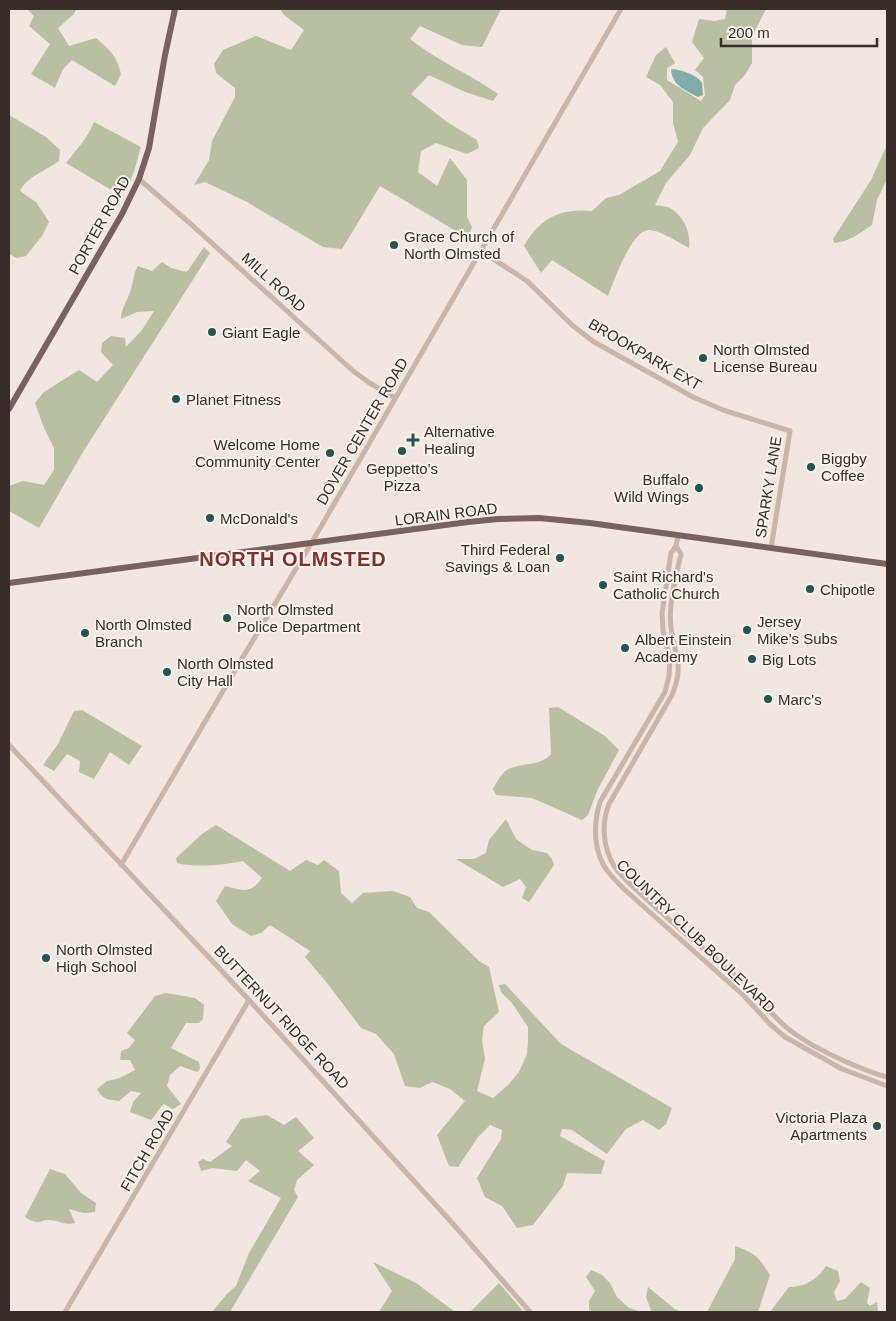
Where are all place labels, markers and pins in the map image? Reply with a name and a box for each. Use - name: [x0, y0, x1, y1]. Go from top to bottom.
- place label: Grace Church of North Olmsted: [404, 228, 515, 262]
- marker: Grace Church of North Olmsted: [388, 239, 400, 251]
- place label: Giant Eagle: [222, 324, 300, 341]
- marker: Giant Eagle: [206, 326, 218, 338]
- place label: North Olmsted License Bureau: [713, 341, 817, 375]
- marker: North Olmsted License Bureau: [697, 352, 709, 364]
- place label: Planet Fitness: [186, 391, 281, 408]
- marker: Planet Fitness: [170, 393, 182, 405]
- place label: Alternative Healing: [424, 423, 495, 457]
- marker: Alternative Healing: [406, 433, 420, 447]
- place label: Welcome Home Community Center: [195, 436, 320, 470]
- marker: Geppetto's Pizza: [396, 445, 408, 457]
- marker: Welcome Home Community Center: [324, 447, 336, 459]
- place label: Biggby Coffee: [821, 450, 867, 484]
- place label: Geppetto's Pizza: [366, 460, 438, 494]
- marker: Biggby Coffee: [805, 461, 817, 473]
- place label: Buffalo Wild Wings: [614, 471, 689, 505]
- marker: Buffalo Wild Wings: [693, 482, 705, 494]
- place label: McDonald's: [220, 510, 298, 527]
- marker: McDonald's: [204, 512, 216, 524]
- place label: Third Federal Savings & Loan: [445, 541, 550, 575]
- marker: Third Federal Savings & Loan: [554, 552, 566, 564]
- place label: Saint Richard's Catholic Church: [613, 568, 720, 602]
- marker: Saint Richard's Catholic Church: [597, 579, 609, 591]
- place label: Chipotle: [820, 581, 875, 598]
- marker: Chipotle: [804, 583, 816, 595]
- place label: North Olmsted Police Department: [237, 601, 361, 635]
- marker: North Olmsted Police Department: [221, 612, 233, 624]
- place label: Jersey Mike's Subs: [757, 613, 837, 647]
- place label: North Olmsted Branch: [95, 616, 192, 650]
- marker: Jersey Mike's Subs: [741, 624, 753, 636]
- marker: North Olmsted Branch: [79, 627, 91, 639]
- place label: Albert Einstein Academy: [635, 631, 732, 665]
- marker: Albert Einstein Academy: [619, 642, 631, 654]
- place label: Big Lots: [762, 651, 816, 668]
- marker: Big Lots: [746, 653, 758, 665]
- place label: North Olmsted City Hall: [177, 655, 274, 689]
- marker: North Olmsted City Hall: [161, 666, 173, 678]
- place label: Marc's: [778, 691, 822, 708]
- marker: Marc's: [762, 693, 774, 705]
- place label: North Olmsted High School: [56, 941, 153, 975]
- marker: North Olmsted High School: [40, 952, 52, 964]
- place label: Victoria Plaza Apartments: [776, 1109, 868, 1143]
- marker: Victoria Plaza Apartments: [871, 1120, 883, 1132]

